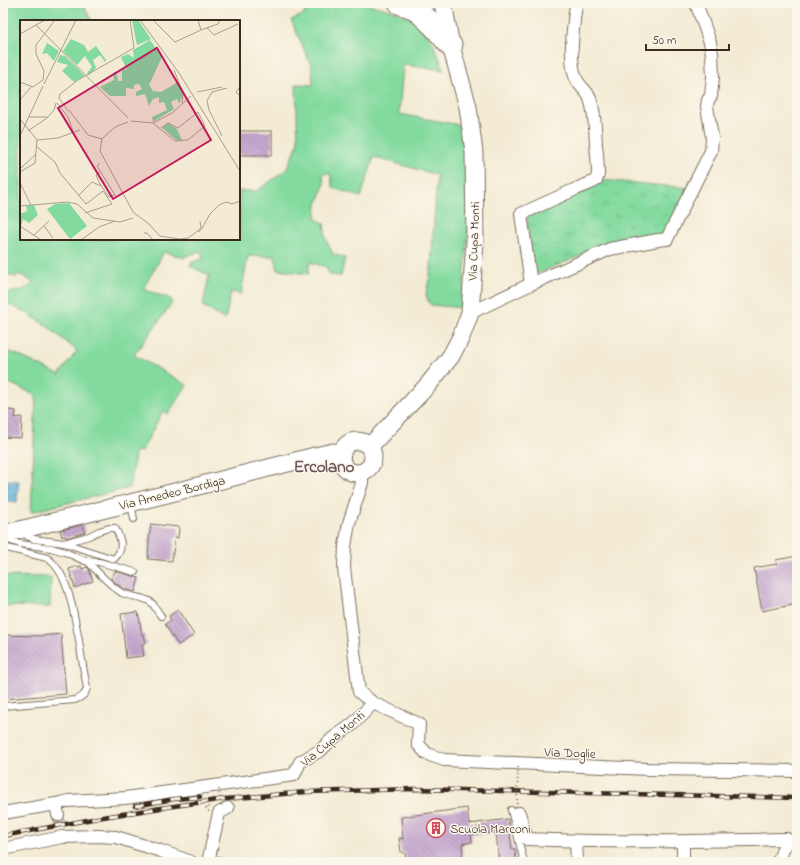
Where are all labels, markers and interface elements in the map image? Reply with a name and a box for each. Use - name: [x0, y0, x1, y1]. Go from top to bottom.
- inset map: [20, 20, 240, 240]
- scale bar: [646, 26, 729, 52]
- text: 50 m: [652, 32, 676, 50]
- street label: Via Cupa Monti: [464, 201, 485, 282]
- district label: Ercolano: [294, 455, 355, 480]
- street label: Via Amedeo Bordiga: [116, 471, 228, 517]
- street label: Via Cupa Monti: [296, 706, 369, 772]
- street label: Via Doglie: [543, 743, 596, 765]
- building icon: Scuola Marconi: [425, 817, 447, 839]
- place label: Scuola Marconi: [450, 820, 531, 839]

